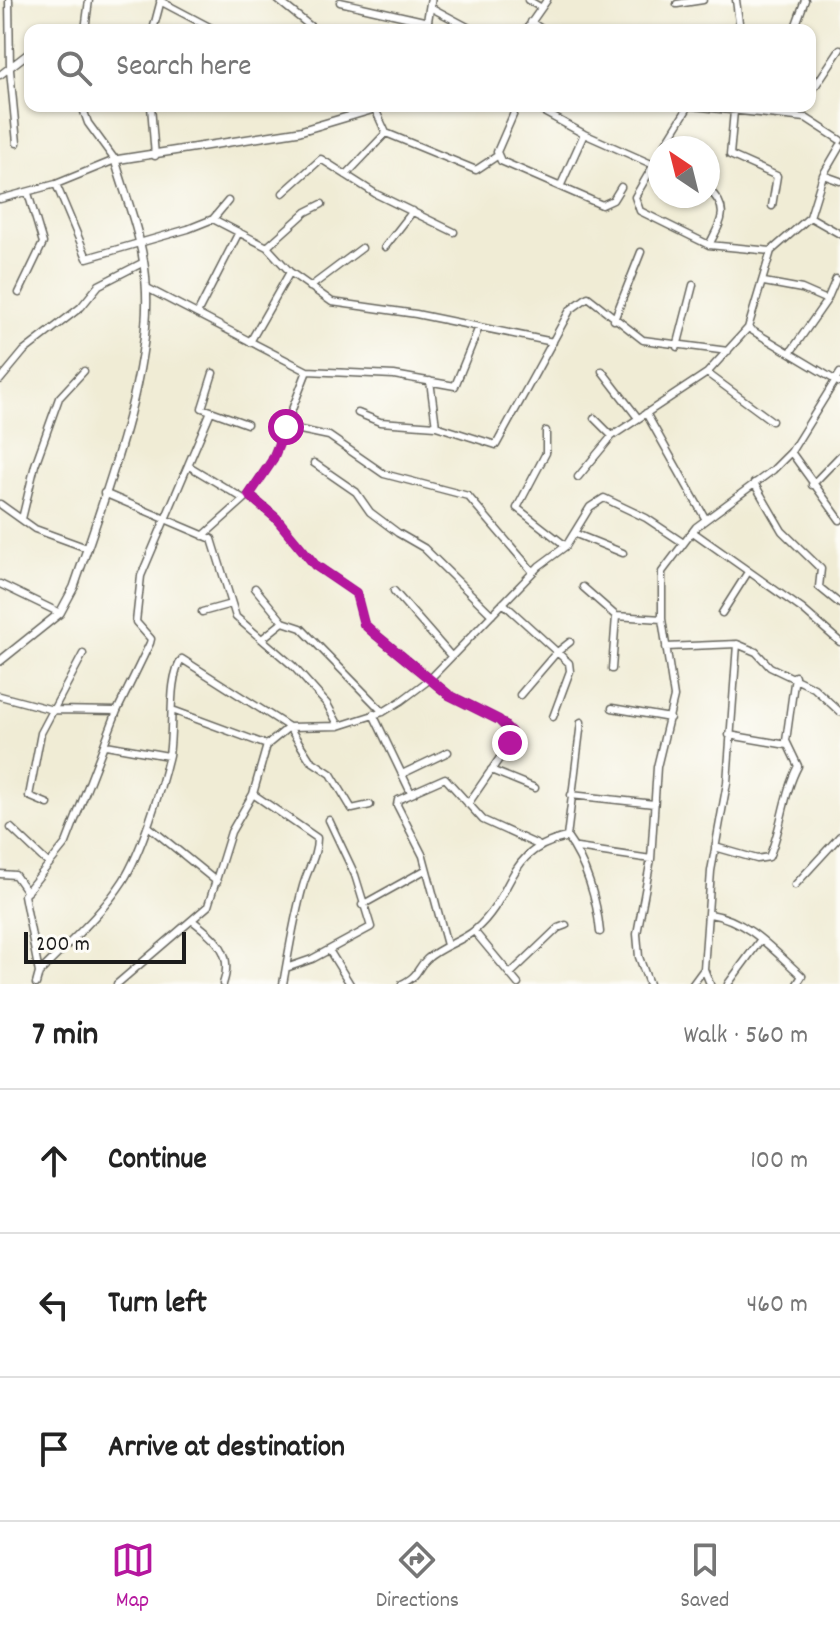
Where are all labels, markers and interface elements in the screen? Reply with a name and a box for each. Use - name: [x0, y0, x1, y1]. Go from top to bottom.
- search box: [24, 24, 816, 112]
- icon: search: [52, 46, 96, 90]
- text: Search here: [116, 47, 252, 90]
- north arrow: [648, 136, 720, 208]
- route start: [268, 409, 304, 445]
- route end: [492, 725, 528, 761]
- scale bar: [24, 928, 186, 964]
- text: 200 m: [36, 930, 90, 961]
- text: 7 min: [32, 1012, 98, 1061]
- text: Walk · 560 m: [683, 1018, 808, 1055]
- icon: ahead: [32, 1139, 76, 1183]
- text: Continue: [108, 1140, 207, 1183]
- text: 100 m: [750, 1143, 808, 1180]
- icon: left: [32, 1283, 76, 1327]
- text: Turn left: [108, 1284, 207, 1327]
- text: 460 m: [746, 1287, 808, 1324]
- icon: arrive: [32, 1427, 76, 1471]
- text: Arrive at destination: [108, 1428, 345, 1471]
- tab: Map: [111, 1538, 155, 1617]
- tab: Directions: [376, 1538, 459, 1617]
- tab: Saved: [680, 1538, 729, 1617]

